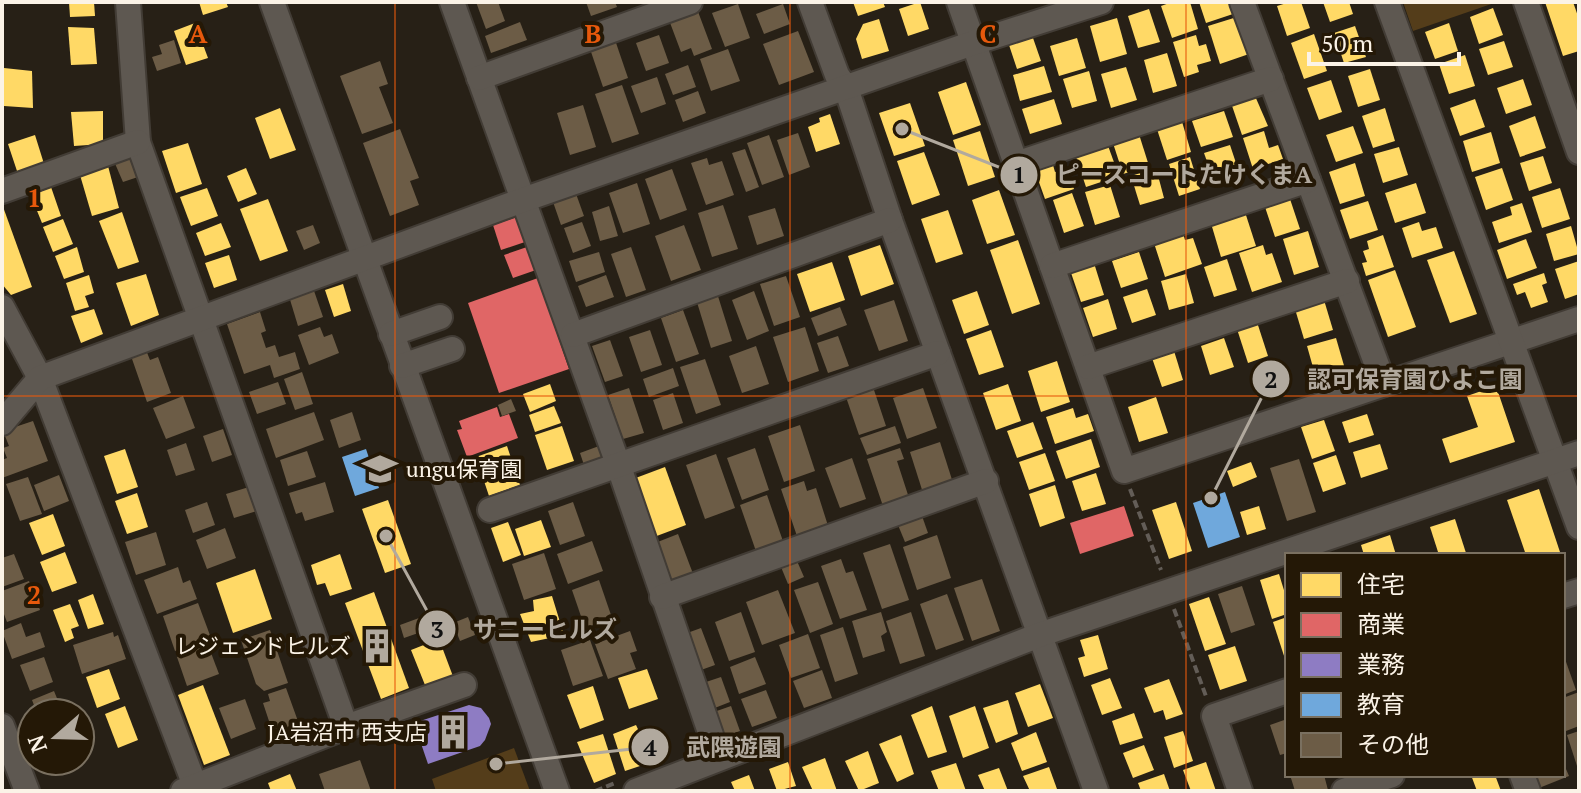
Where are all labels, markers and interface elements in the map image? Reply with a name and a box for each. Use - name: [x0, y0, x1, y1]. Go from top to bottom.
- text: A: [189, 16, 208, 50]
- text: B: [585, 16, 601, 50]
- text: C: [980, 16, 996, 50]
- scale bar: [1309, 16, 1459, 66]
- text: 50 m: [1321, 27, 1373, 59]
- callout: ピースコートたけくまA: [999, 151, 1328, 199]
- text: 1: [1012, 158, 1026, 190]
- text: ピースコートたけくまA: [1056, 158, 1313, 190]
- text: 1: [27, 180, 41, 214]
- callout: 認可保育園ひよこ園: [1251, 355, 1539, 403]
- text: 2: [1264, 363, 1278, 395]
- text: 認可保育園ひよこ園: [1307, 363, 1523, 395]
- school or university icon: ungu保育園: [361, 450, 399, 488]
- place label: ungu保育園: [406, 454, 522, 483]
- legend: [1285, 553, 1565, 777]
- text: 住宅: [1357, 568, 1405, 600]
- text: 2: [27, 577, 41, 611]
- callout: サニーヒルズ: [417, 605, 633, 653]
- text: 商業: [1357, 608, 1405, 640]
- text: 3: [430, 613, 444, 645]
- text: サニーヒルズ: [473, 613, 617, 645]
- building icon: レジェンドヒルズ: [358, 627, 396, 665]
- place label: レジェンドヒルズ: [175, 631, 351, 660]
- text: 業務: [1357, 648, 1405, 680]
- text: 教育: [1357, 688, 1405, 720]
- north arrow: [16, 697, 96, 777]
- building icon: JA岩沼市 西支店: [434, 713, 472, 751]
- place label: JA岩沼市 西支店: [267, 717, 427, 746]
- callout: 武隈遊園: [630, 723, 798, 771]
- text: その他: [1357, 728, 1429, 760]
- text: N: [20, 731, 53, 757]
- text: 4: [643, 731, 657, 763]
- text: 武隈遊園: [686, 731, 782, 763]

